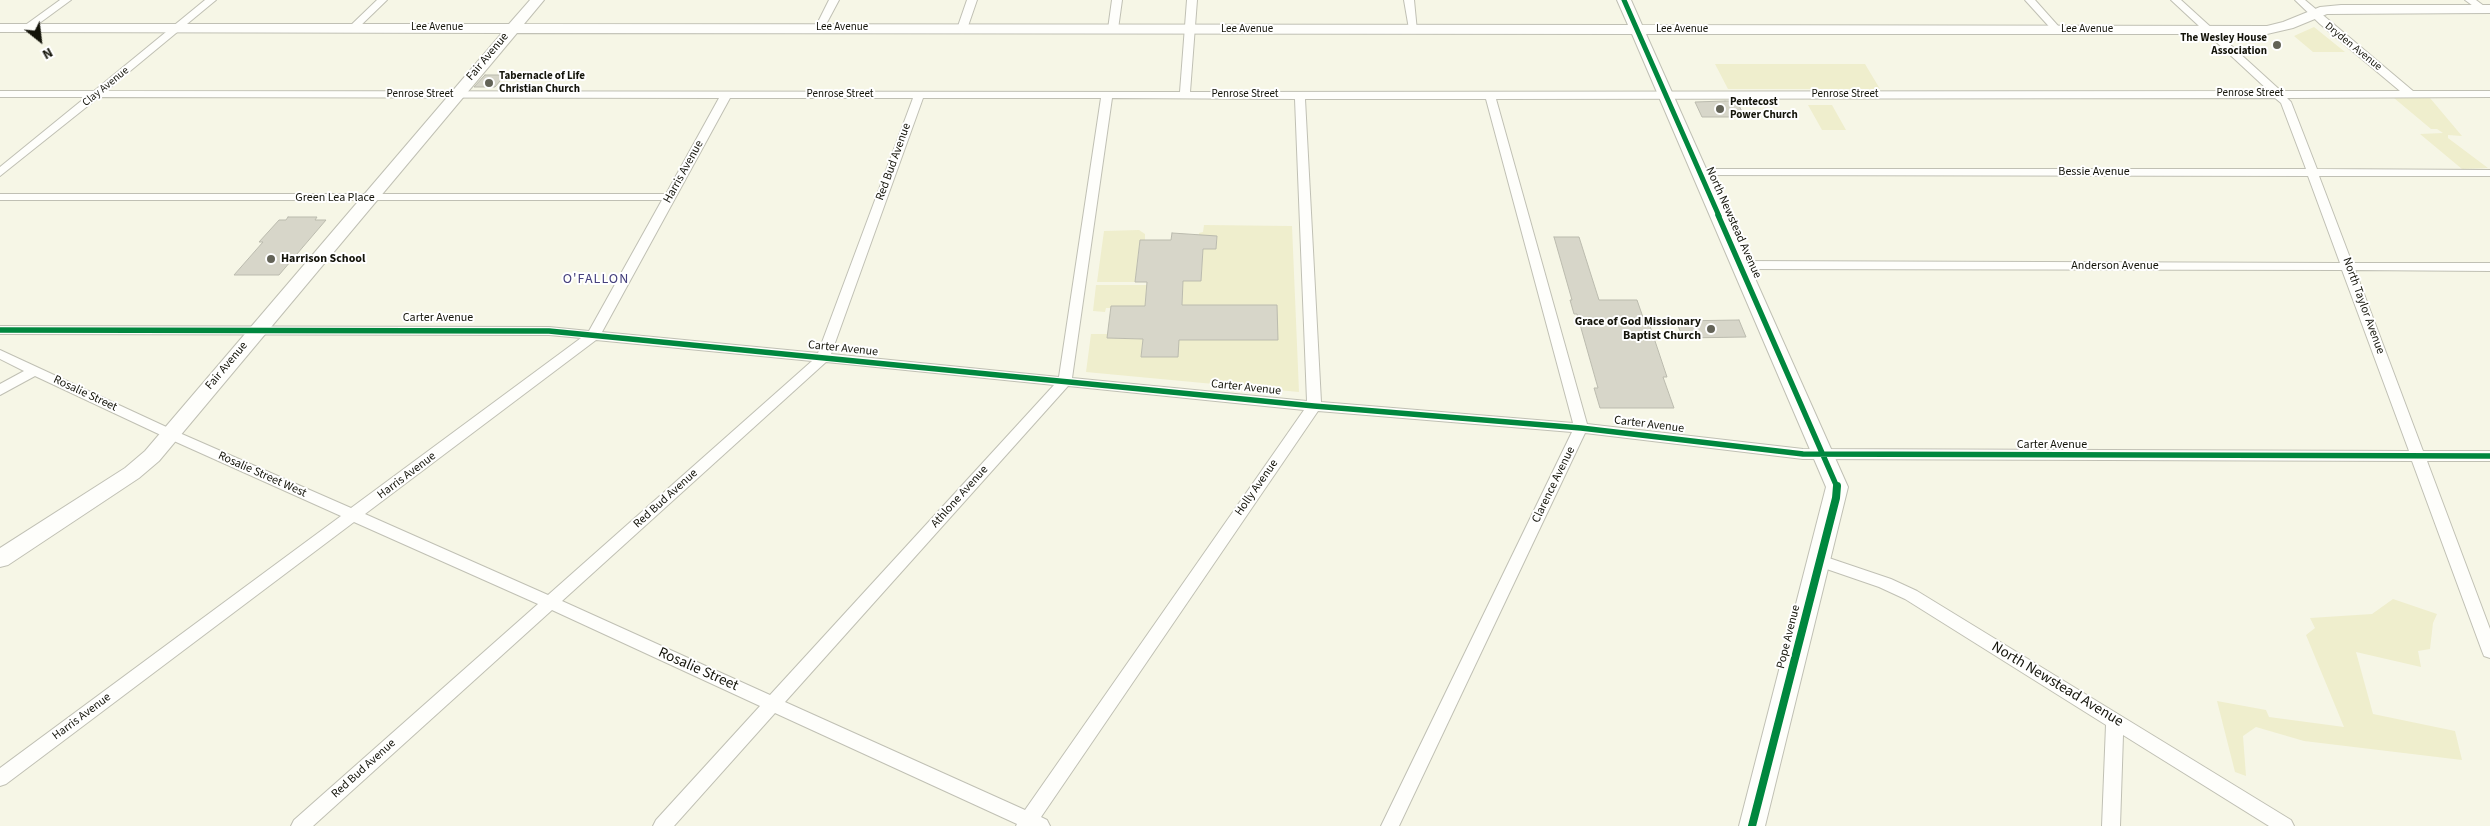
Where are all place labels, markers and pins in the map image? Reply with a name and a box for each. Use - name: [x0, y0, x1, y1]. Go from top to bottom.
- place label: The Wesley House Association: [2180, 32, 2267, 58]
- marker: The Wesley House Association: [2271, 39, 2283, 51]
- place label: Tabernacle of Life Christian Church: [499, 70, 585, 96]
- marker: Tabernacle of Life Christian Church: [483, 77, 495, 89]
- place label: Pentecost Power Church: [1730, 96, 1798, 122]
- marker: Pentecost Power Church: [1714, 103, 1726, 115]
- place label: Harrison School: [281, 252, 365, 266]
- marker: Harrison School: [265, 253, 277, 265]
- place label: Grace of God Missionary Baptist Church: [1575, 315, 1701, 343]
- marker: Grace of God Missionary Baptist Church: [1705, 323, 1717, 335]

